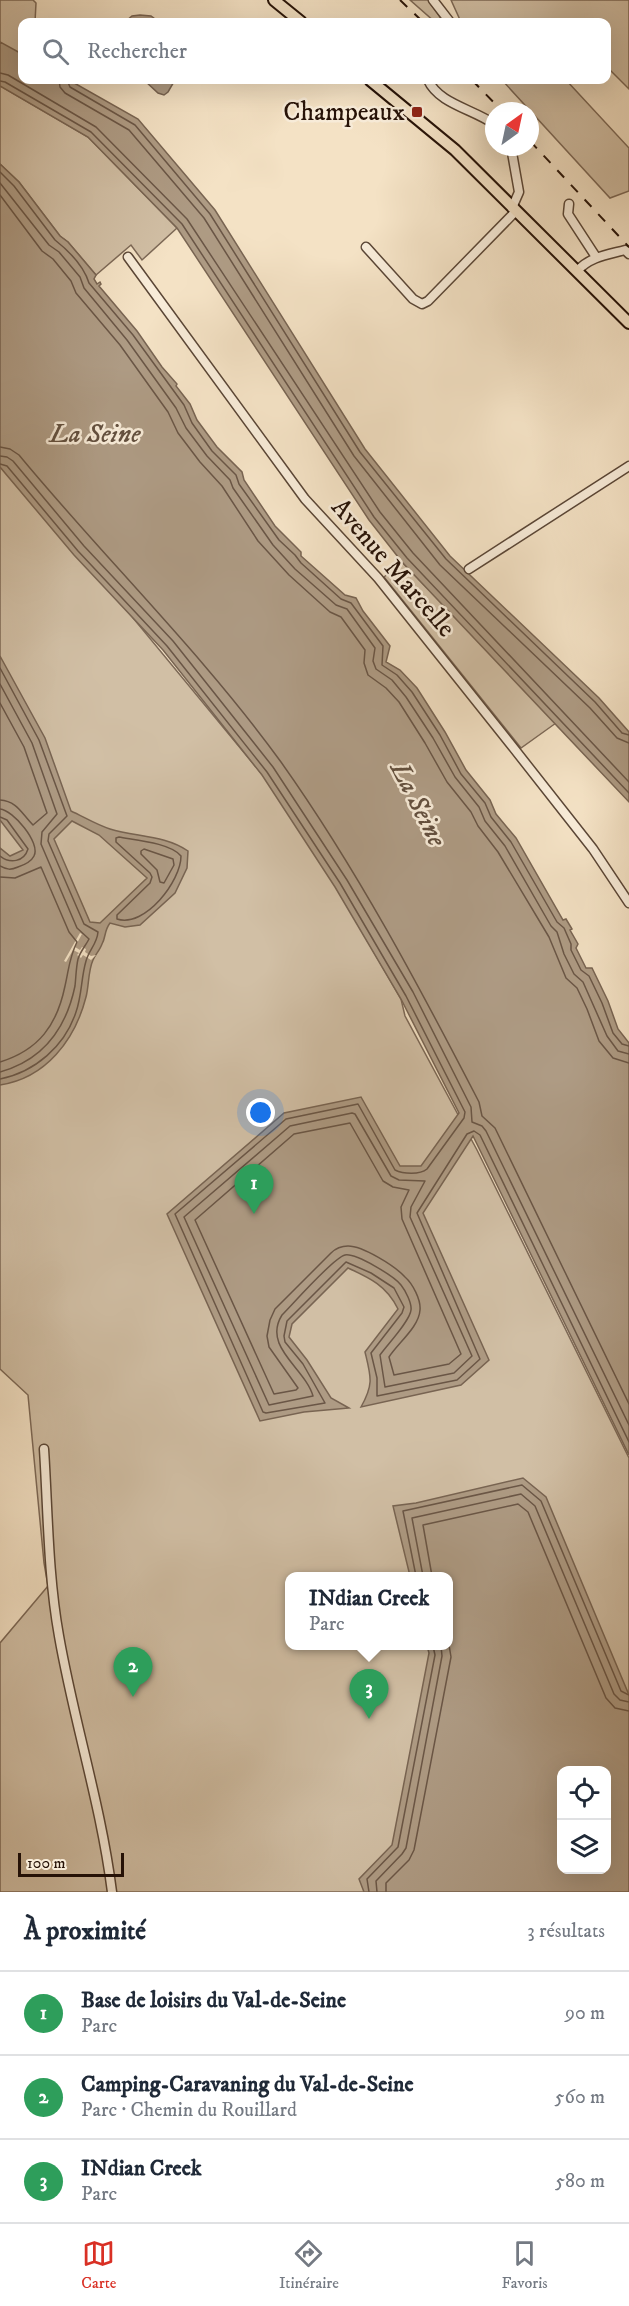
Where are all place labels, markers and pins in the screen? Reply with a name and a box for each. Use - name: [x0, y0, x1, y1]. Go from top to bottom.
- place label: Champeaux: [283, 96, 405, 129]
- marker: Champeaux: [410, 105, 424, 119]
- pin: 1: [234, 1164, 274, 1214]
- pin: 2: [114, 1648, 152, 1697]
- pin: 3: [350, 1670, 388, 1719]

